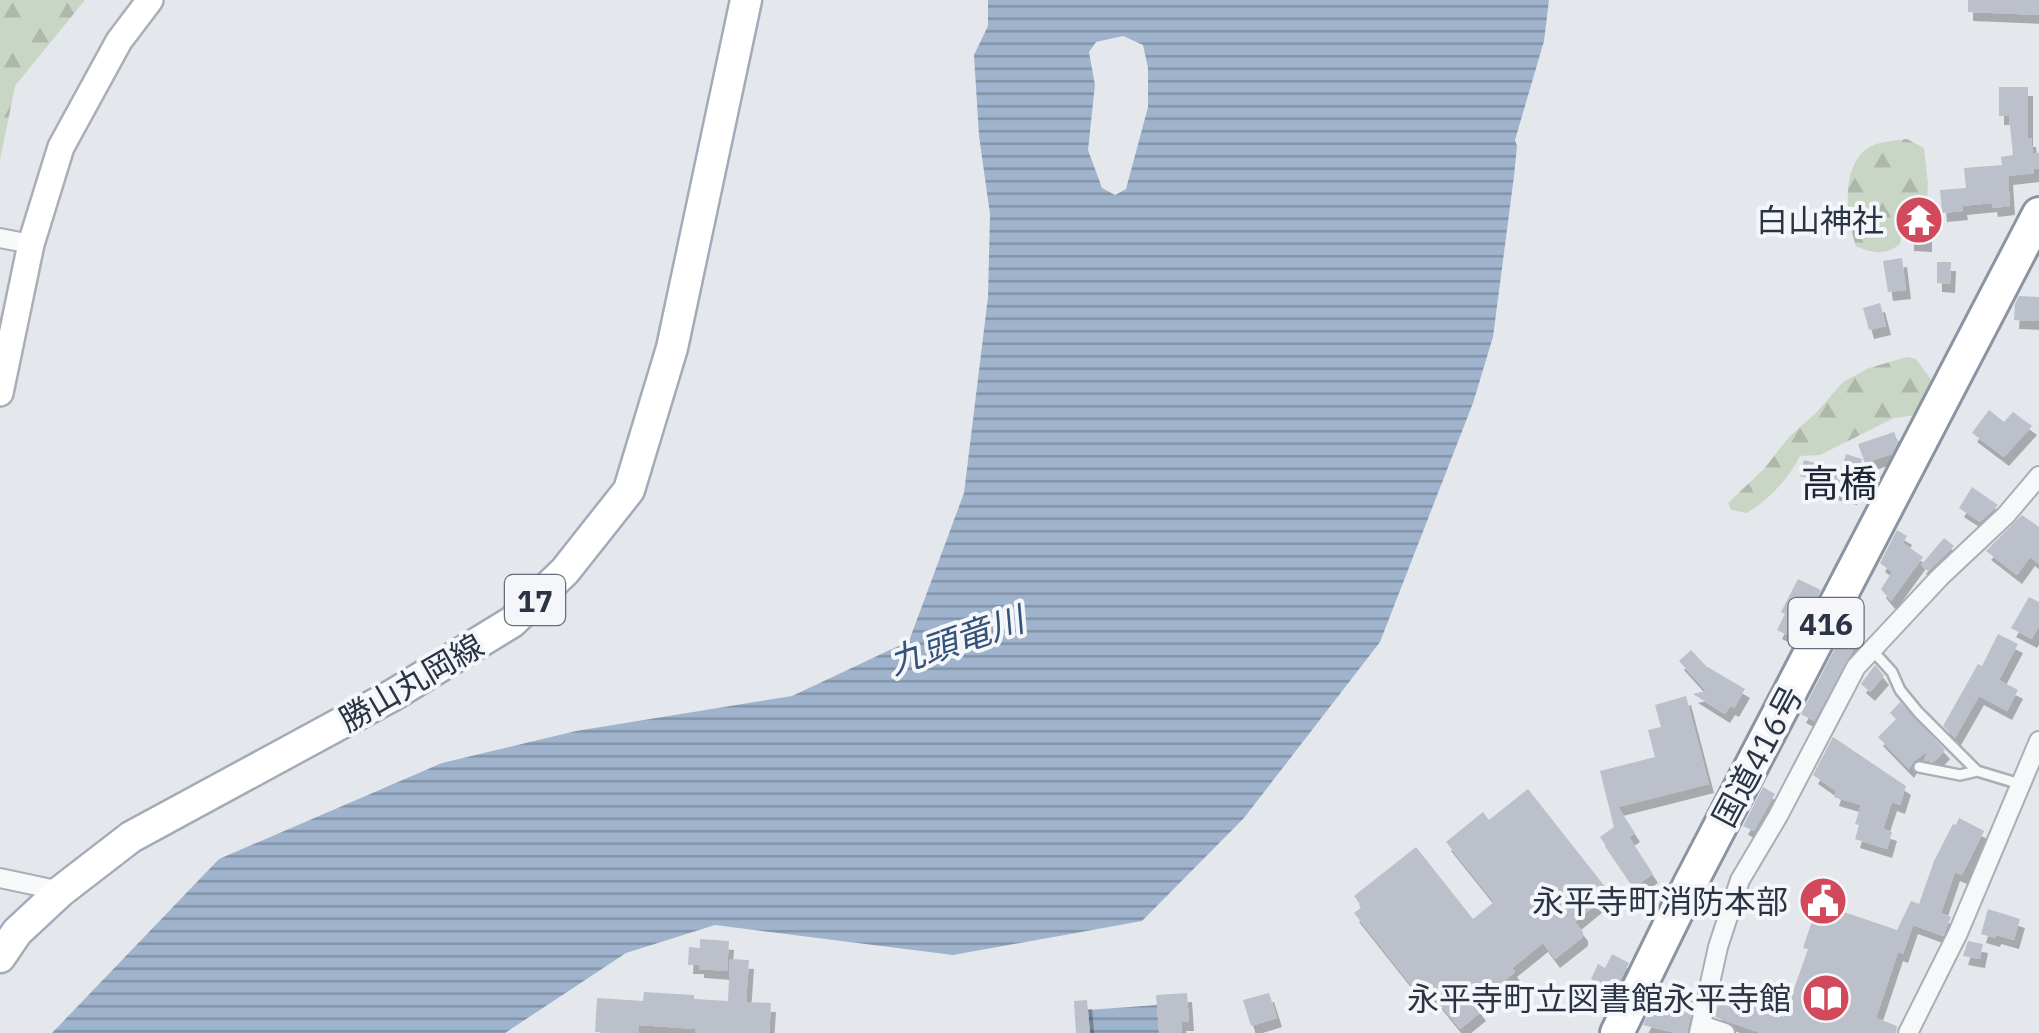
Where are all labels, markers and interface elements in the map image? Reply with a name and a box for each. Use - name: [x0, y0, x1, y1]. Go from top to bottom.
- temple icon: 白山神社: [1893, 194, 1945, 246]
- place label: 白山神社: [1756, 199, 1884, 241]
- district label: 高橋: [1801, 458, 1877, 507]
- road number: 17: [505, 575, 565, 625]
- water label: 九頭竜川: [882, 594, 1033, 685]
- road number: 416: [1788, 598, 1864, 648]
- street label: 勝山丸岡線: [331, 624, 491, 740]
- street label: 国道416号: [1702, 678, 1812, 834]
- public building icon: 永平寺町消防本部: [1797, 875, 1849, 927]
- place label: 永平寺町消防本部: [1532, 880, 1788, 922]
- library icon: 永平寺町立図書館永平寺館: [1800, 972, 1852, 1024]
- place label: 永平寺町立図書館永平寺館: [1407, 977, 1791, 1019]

